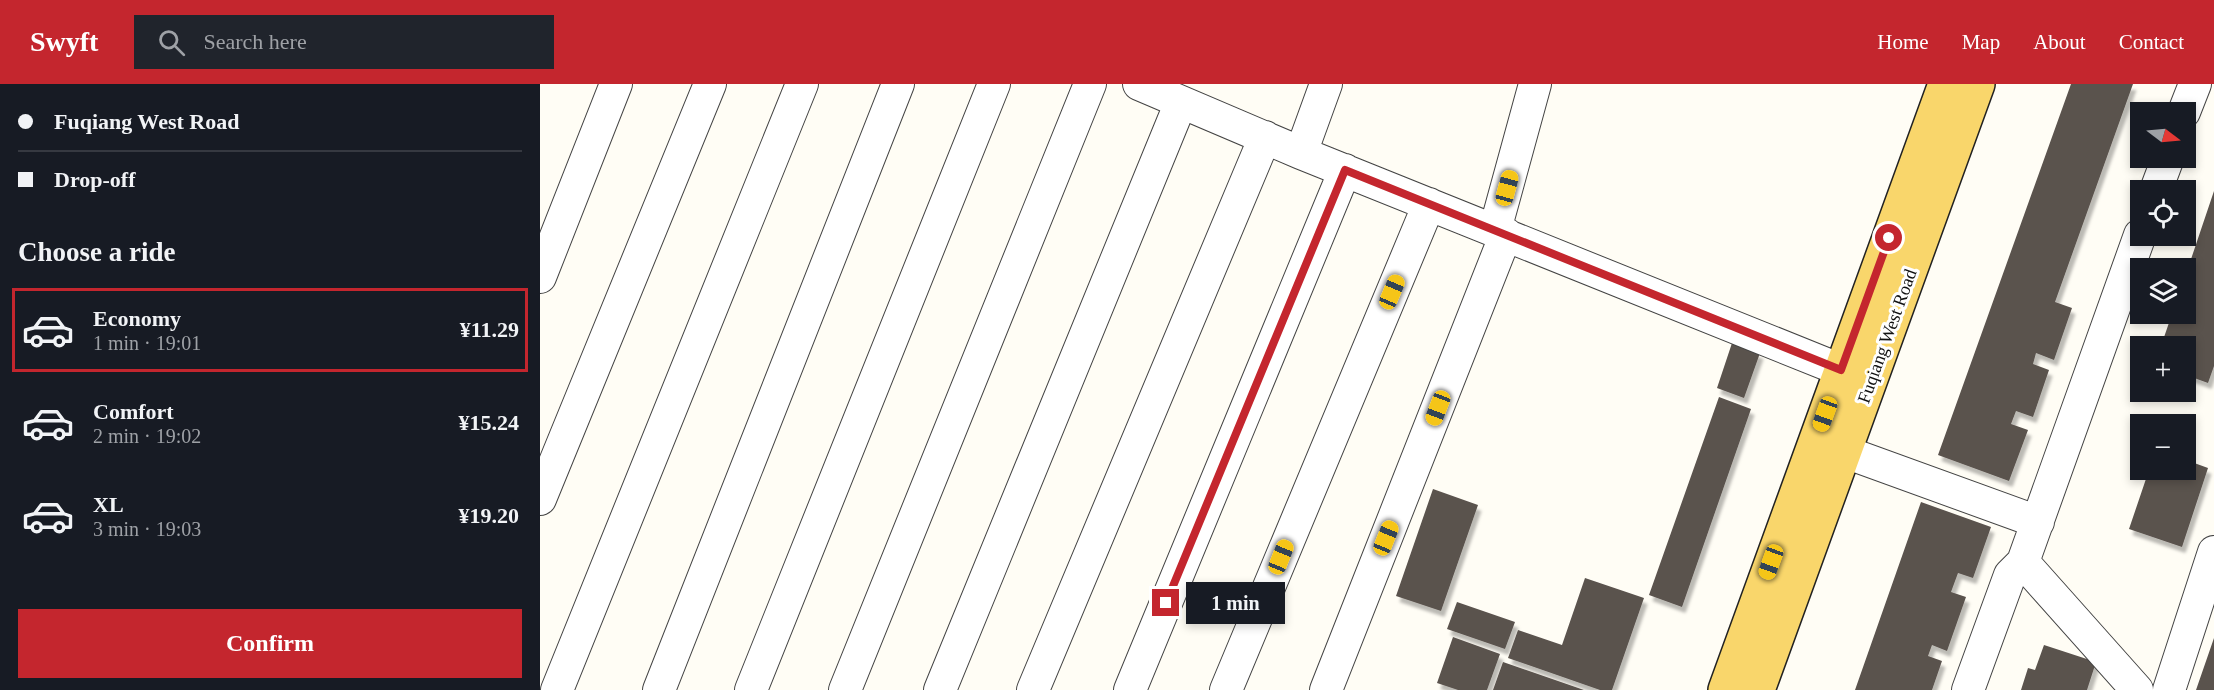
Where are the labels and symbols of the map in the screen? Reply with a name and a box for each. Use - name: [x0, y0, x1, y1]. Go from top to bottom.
- north arrow: [2130, 102, 2196, 168]
- car: [1494, 168, 1520, 208]
- route start: [1875, 224, 1902, 251]
- street label: Fuqiang West Road: [1853, 266, 1921, 406]
- car: [1377, 272, 1407, 312]
- car: [1423, 388, 1453, 428]
- car: [1810, 394, 1840, 434]
- car: [1371, 518, 1401, 558]
- car: [1266, 537, 1296, 577]
- car: [1756, 542, 1786, 582]
- callout: 1 min: [1187, 582, 1286, 624]
- route end: [1152, 589, 1179, 616]

